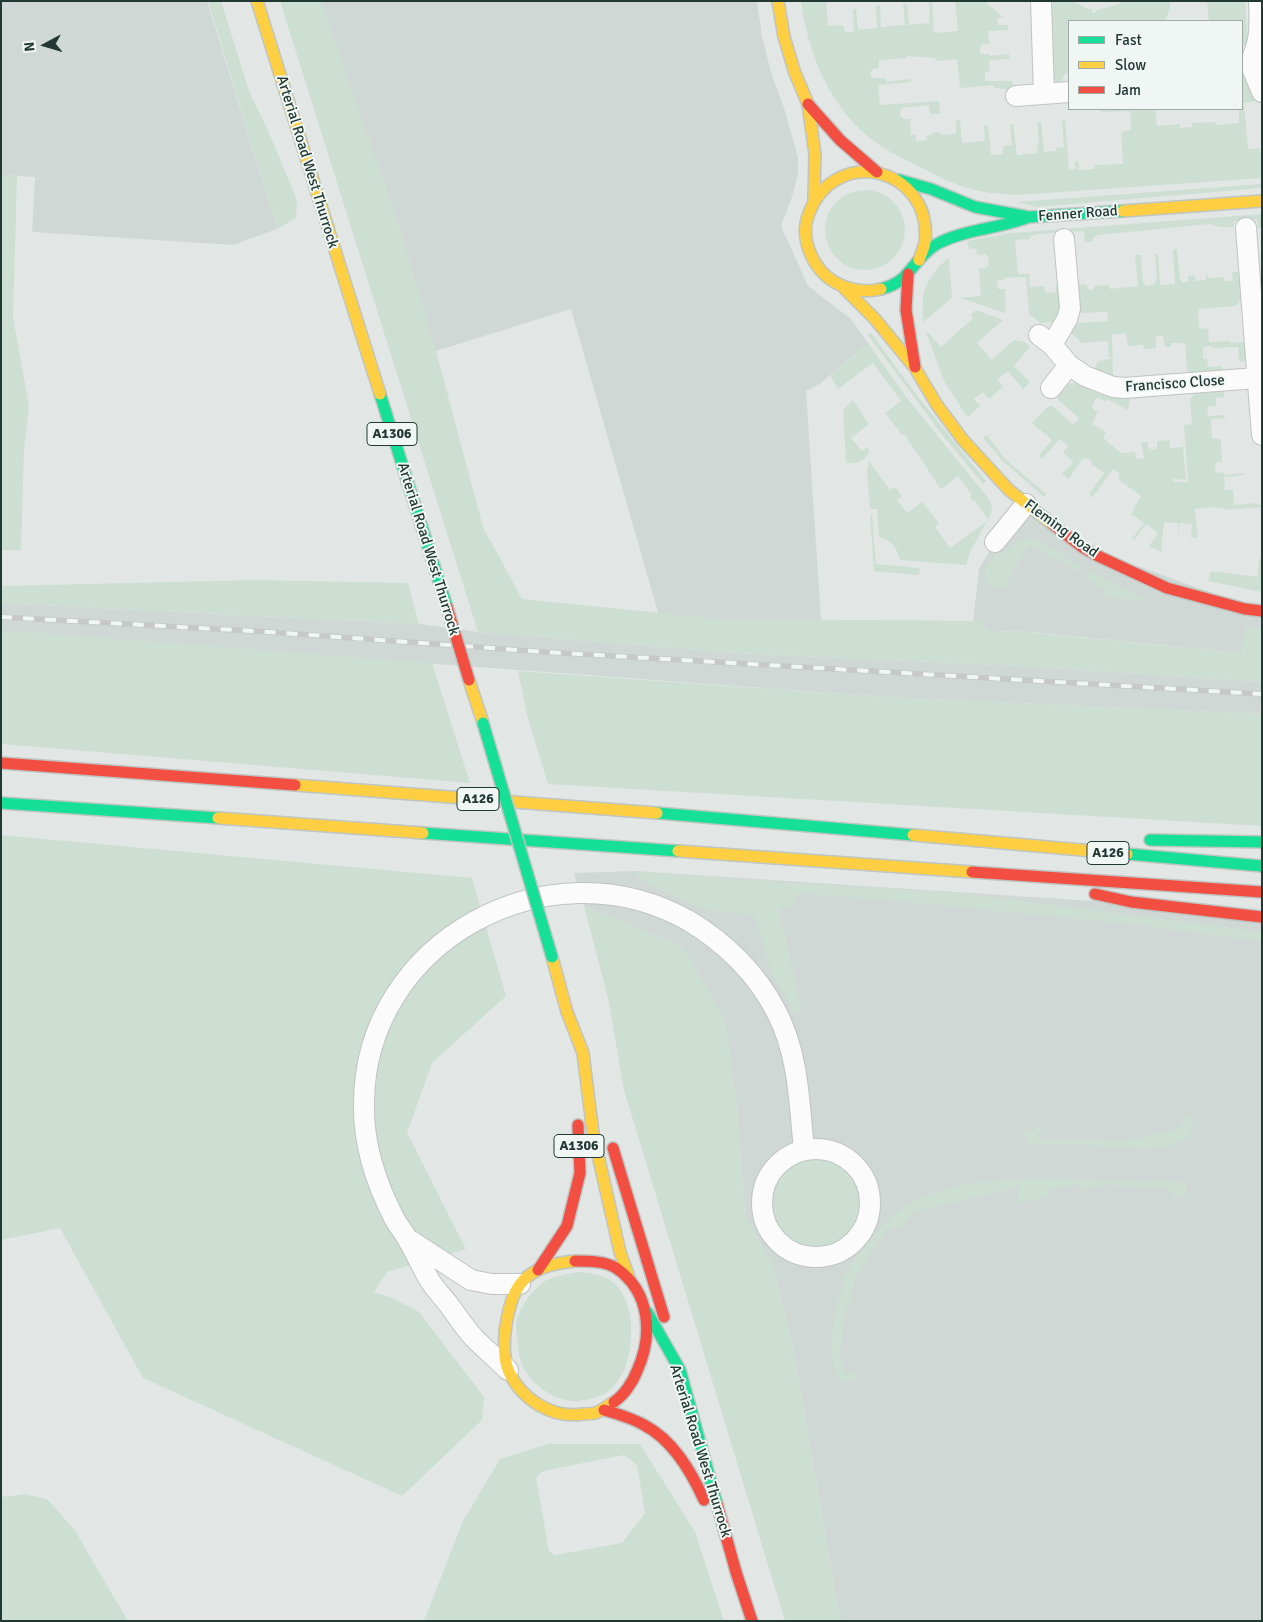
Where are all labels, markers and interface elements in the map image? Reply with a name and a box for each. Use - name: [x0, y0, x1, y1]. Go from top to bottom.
- north arrow: [20, 20, 70, 70]
- legend: [1068, 20, 1243, 110]
- text: Fast: [1115, 31, 1142, 49]
- text: N: [21, 41, 39, 52]
- text: Slow: [1115, 56, 1146, 74]
- street label: Arterial Road West Thurrock: [272, 73, 342, 251]
- text: Jam: [1115, 81, 1141, 99]
- street label: Fenner Road: [1038, 202, 1118, 226]
- street label: Francisco Close: [1125, 372, 1225, 396]
- road number: A1306: [367, 422, 417, 446]
- street label: Arterial Road West Thurrock: [393, 460, 463, 638]
- street label: Fleming Road: [1020, 496, 1102, 562]
- road number: A126: [457, 788, 499, 811]
- road number: A126: [1087, 841, 1129, 864]
- road number: A1306: [554, 1134, 604, 1158]
- street label: Arterial Road West Thurrock: [665, 1362, 735, 1540]

